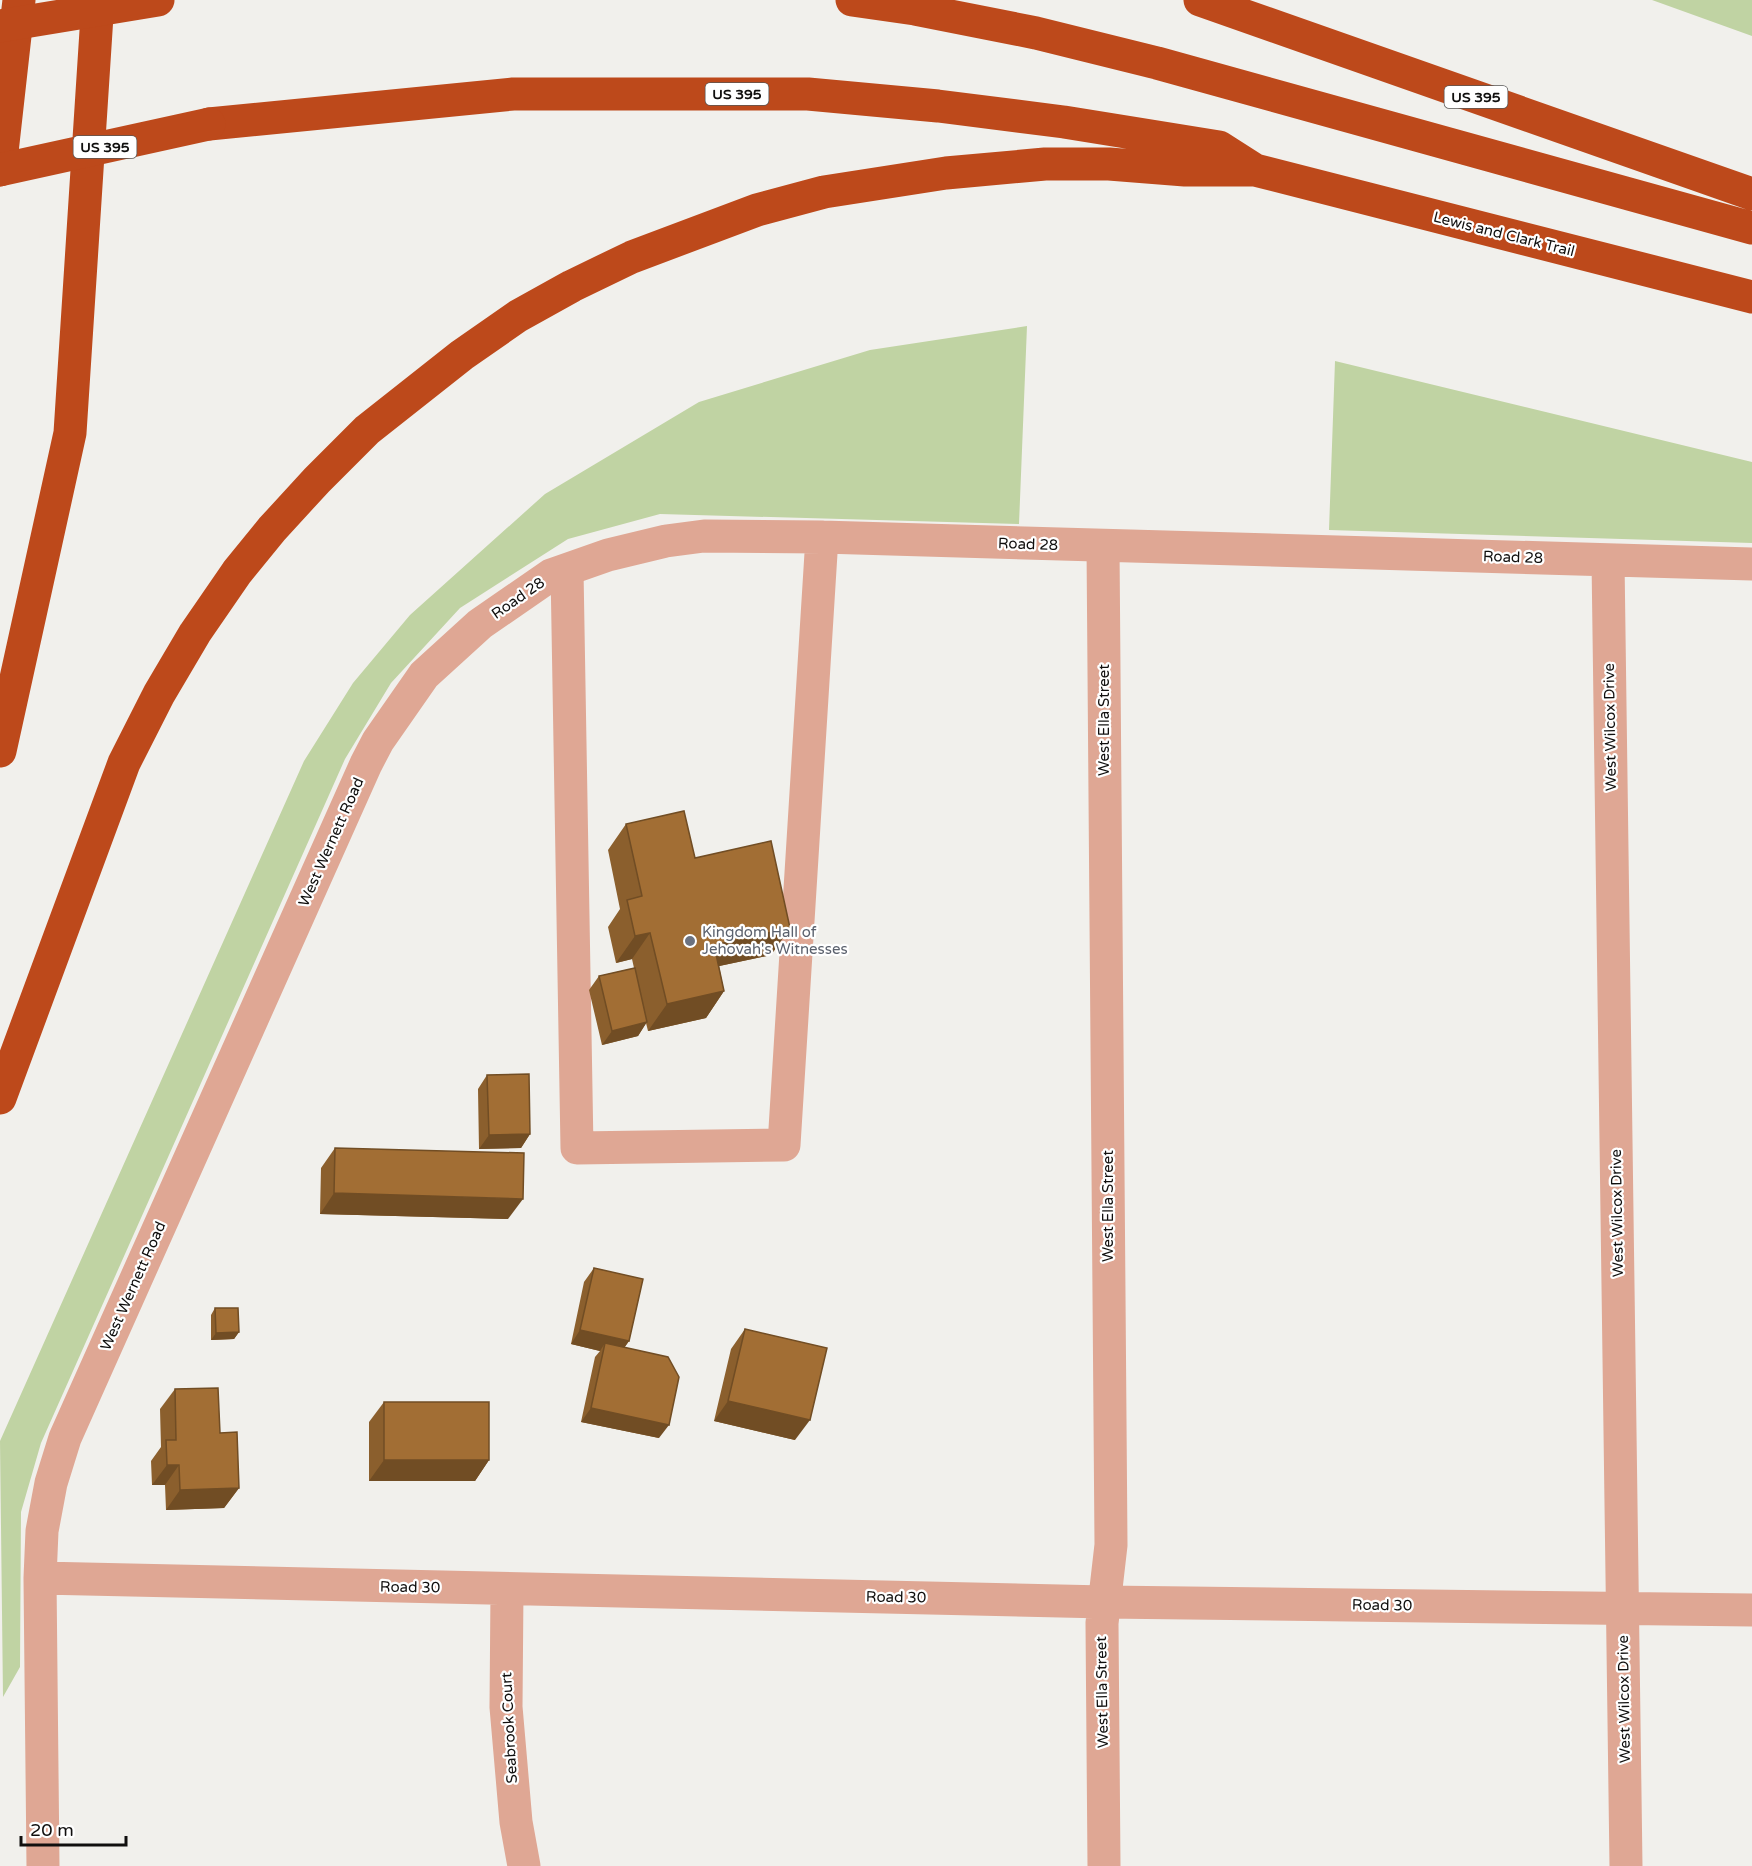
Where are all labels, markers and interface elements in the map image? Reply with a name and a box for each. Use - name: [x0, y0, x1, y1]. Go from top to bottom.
- road number: US 395: [706, 83, 768, 105]
- road number: US 395: [1444, 86, 1508, 108]
- road number: US 395: [74, 136, 136, 158]
- street label: Lewis and Clark Trail: [1431, 208, 1577, 260]
- street label: Road 28: [997, 534, 1059, 554]
- street label: Road 28: [1482, 547, 1544, 567]
- street label: Road 28: [488, 573, 548, 623]
- street label: West Wilcox Drive: [1600, 663, 1620, 791]
- street label: West Ella Street: [1095, 664, 1113, 776]
- street label: West Wernett Road: [294, 775, 368, 909]
- place label: Kingdom Hall of Jehovah's Witnesses: [702, 923, 848, 958]
- marker: Kingdom Hall of Jehovah's Witnesses: [683, 934, 697, 948]
- street label: West Wilcox Drive: [1607, 1149, 1627, 1277]
- street label: West Ella Street: [1099, 1150, 1117, 1262]
- street label: West Wernett Road: [96, 1219, 170, 1353]
- street label: Road 30: [380, 1577, 440, 1597]
- street label: Road 30: [866, 1587, 926, 1607]
- street label: Road 30: [1352, 1595, 1412, 1615]
- street label: West Wilcox Drive: [1614, 1635, 1634, 1763]
- street label: West Ella Street: [1092, 1636, 1112, 1748]
- street label: Seabrook Court: [497, 1672, 521, 1784]
- scale bar: [21, 1809, 126, 1847]
- text: 20 m: [30, 1819, 74, 1841]

